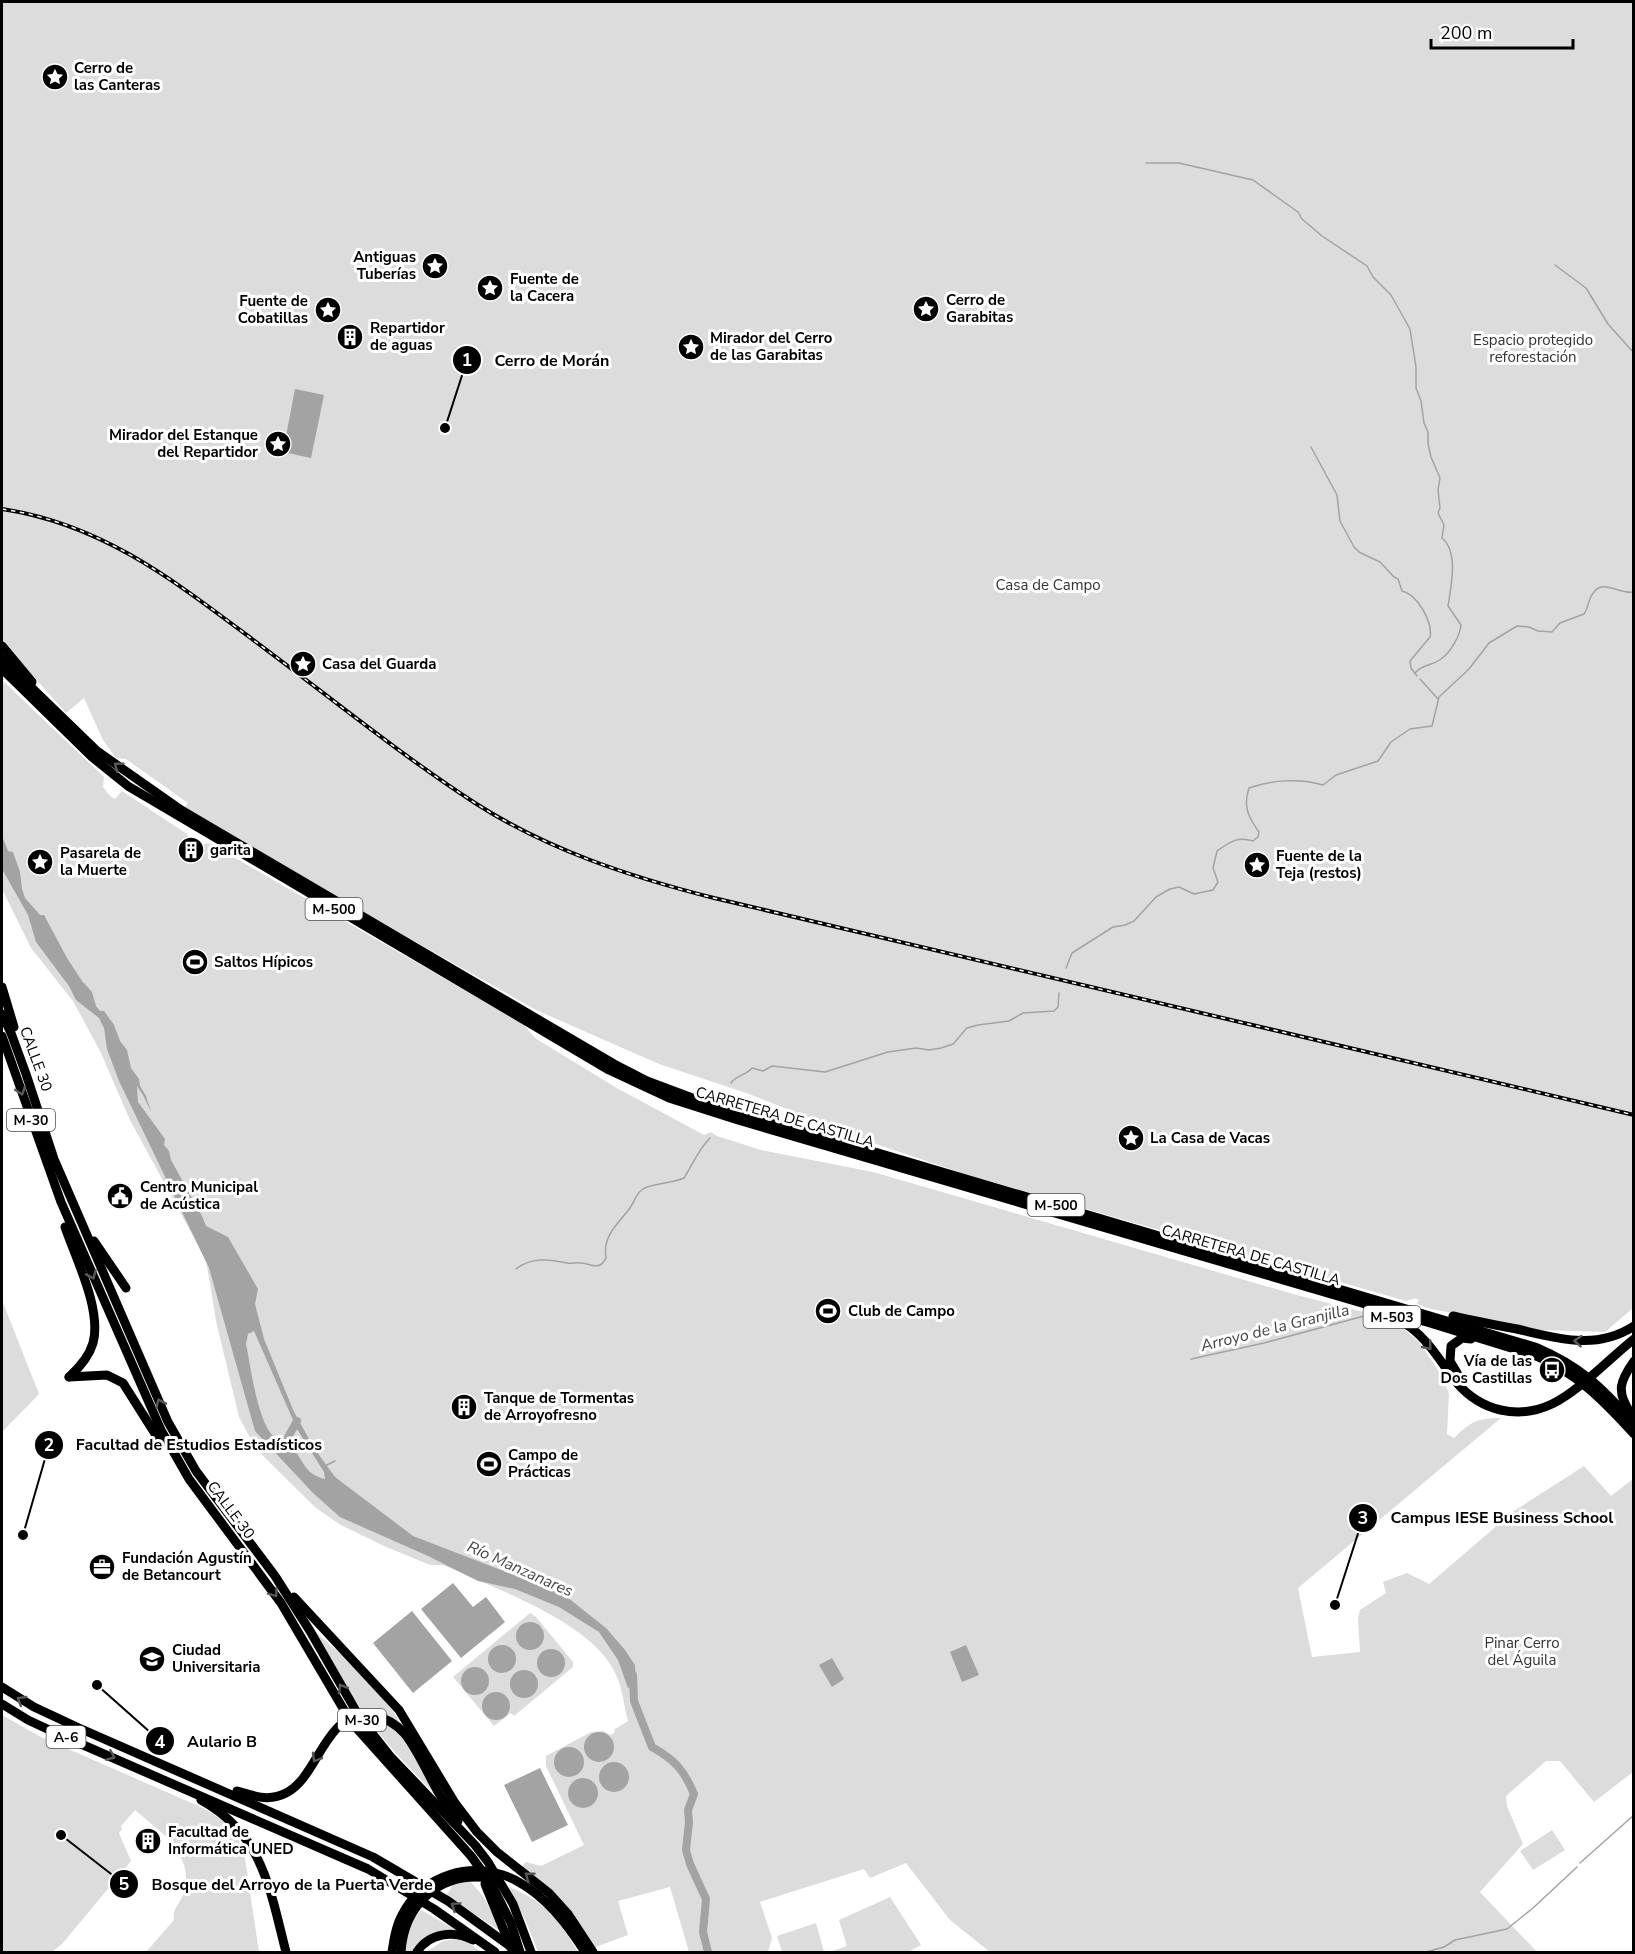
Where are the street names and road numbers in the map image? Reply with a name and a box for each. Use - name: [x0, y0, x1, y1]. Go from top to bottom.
- road number: M-500: [306, 898, 362, 920]
- street label: CALLE 30: [15, 1024, 57, 1094]
- street label: CARRETERA DE CASTILLA: [693, 1082, 877, 1152]
- road number: M-30: [7, 1109, 55, 1131]
- road number: M-500: [1028, 1194, 1084, 1216]
- street label: CARRETERA DE CASTILLA: [1159, 1220, 1343, 1290]
- road number: M-503: [1364, 1306, 1420, 1328]
- street label: CALLE 30: [203, 1477, 259, 1543]
- road number: M-30: [338, 1709, 386, 1731]
- road number: A-6: [46, 1726, 86, 1748]

